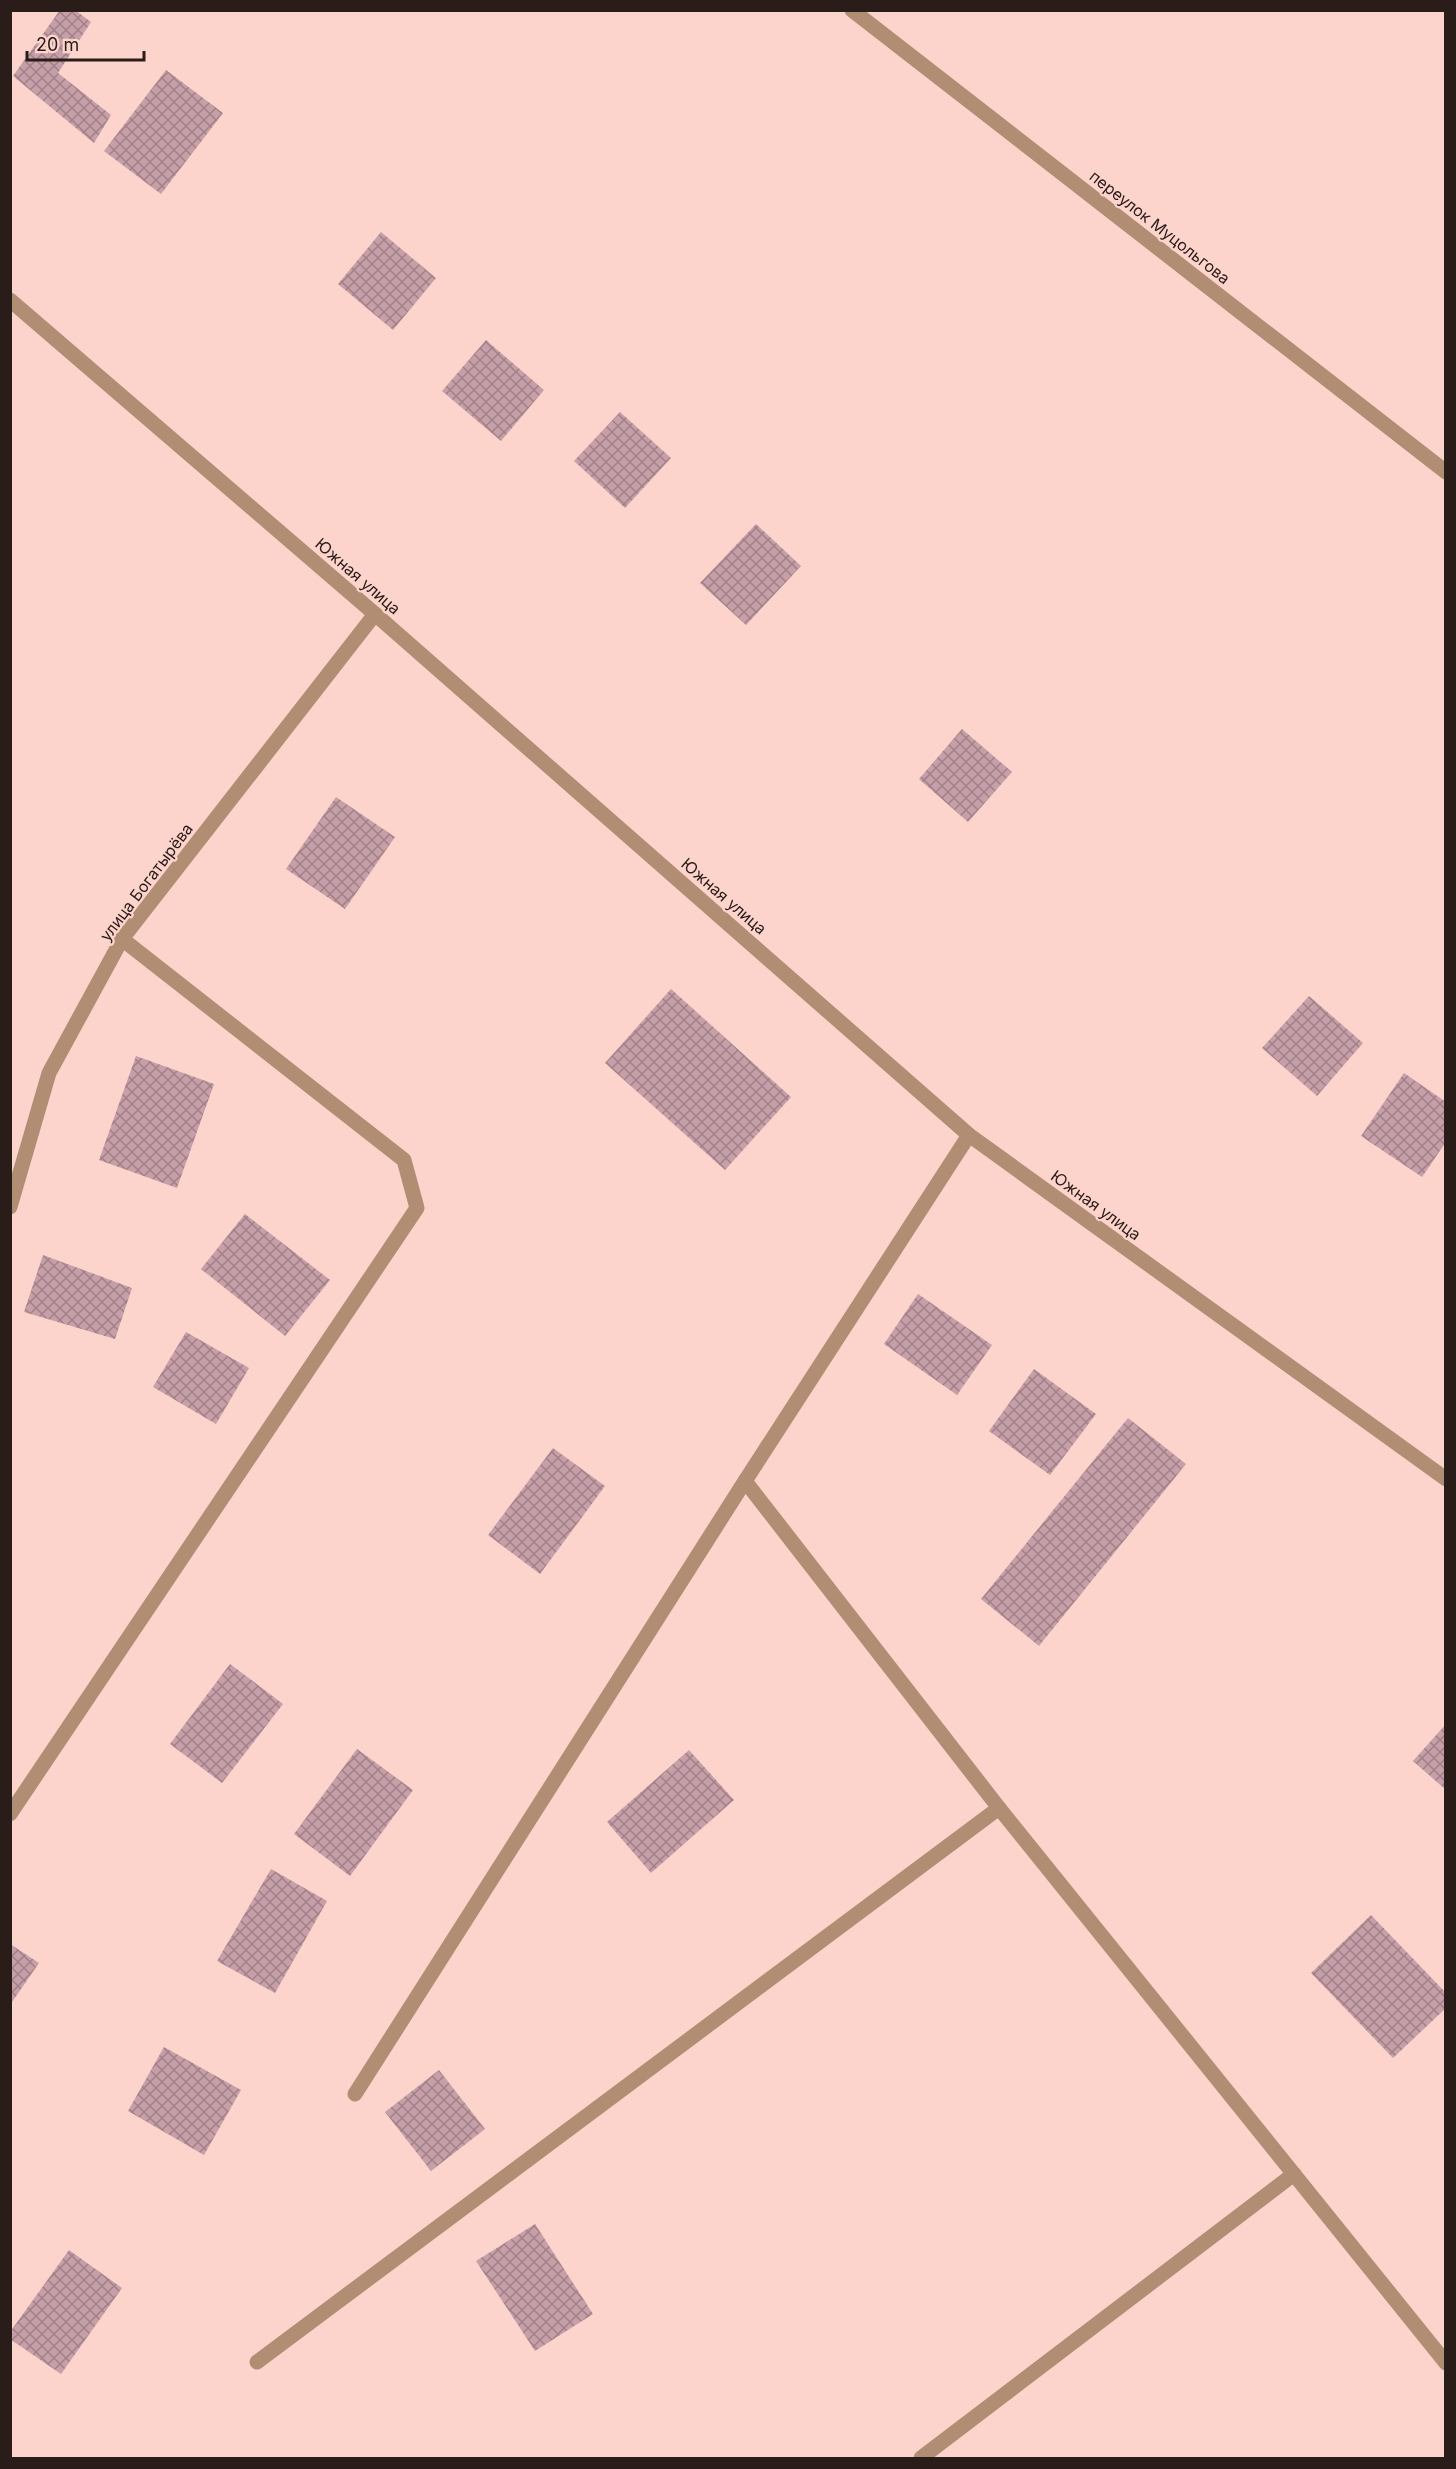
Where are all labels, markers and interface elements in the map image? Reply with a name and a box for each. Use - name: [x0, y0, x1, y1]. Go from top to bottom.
- scale bar: [27, 24, 144, 62]
- text: 20 m: [36, 34, 79, 55]
- street label: переулок Муцольгова: [1086, 166, 1234, 288]
- street label: Южная улица: [311, 534, 405, 618]
- street label: улица Богатырёва: [95, 819, 197, 945]
- street label: Южная улица: [677, 854, 771, 938]
- street label: Южная улица: [1047, 1166, 1145, 1244]

